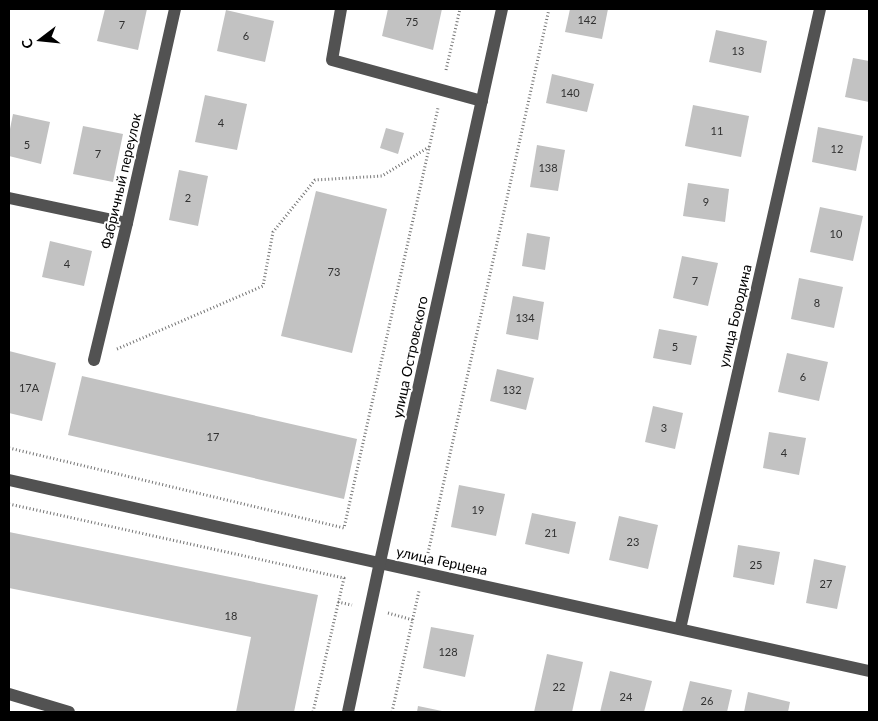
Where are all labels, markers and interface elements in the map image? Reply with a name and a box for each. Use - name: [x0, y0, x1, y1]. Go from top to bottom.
- house number: 142: [577, 13, 597, 26]
- north arrow: [15, 15, 65, 65]
- house number: 75: [406, 15, 418, 28]
- house number: 7: [119, 18, 125, 31]
- house number: 6: [243, 29, 249, 42]
- text: С: [17, 36, 36, 51]
- house number: 13: [732, 44, 744, 57]
- house number: 140: [560, 86, 580, 99]
- street label: Фабричный переулок: [97, 111, 145, 250]
- house number: 4: [218, 116, 225, 129]
- house number: 11: [711, 124, 723, 137]
- house number: 5: [24, 138, 30, 151]
- house number: 12: [831, 142, 843, 155]
- house number: 7: [95, 147, 101, 160]
- house number: 138: [538, 161, 558, 174]
- house number: 2: [185, 191, 191, 204]
- house number: 9: [703, 195, 709, 208]
- house number: 10: [830, 227, 843, 240]
- house number: 4: [64, 257, 71, 270]
- street label: улица Бородина: [714, 263, 755, 369]
- house number: 73: [328, 265, 340, 278]
- house number: 7: [692, 274, 698, 287]
- street label: улица Островского: [388, 294, 431, 420]
- house number: 8: [814, 296, 820, 309]
- house number: 134: [515, 311, 535, 324]
- house number: 5: [672, 340, 678, 353]
- house number: 6: [800, 370, 806, 383]
- house number: 17А: [19, 381, 40, 394]
- house number: 132: [502, 383, 522, 396]
- house number: 3: [661, 421, 667, 434]
- house number: 17: [207, 430, 219, 443]
- house number: 4: [781, 446, 788, 459]
- house number: 19: [472, 503, 484, 516]
- house number: 21: [545, 526, 557, 539]
- house number: 23: [627, 535, 639, 548]
- street label: улица Герцена: [395, 543, 489, 578]
- house number: 25: [750, 558, 762, 571]
- house number: 27: [820, 577, 832, 590]
- house number: 18: [225, 609, 237, 622]
- house number: 128: [438, 645, 458, 658]
- house number: 22: [553, 680, 565, 693]
- house number: 24: [620, 690, 633, 703]
- house number: 26: [701, 694, 713, 707]

